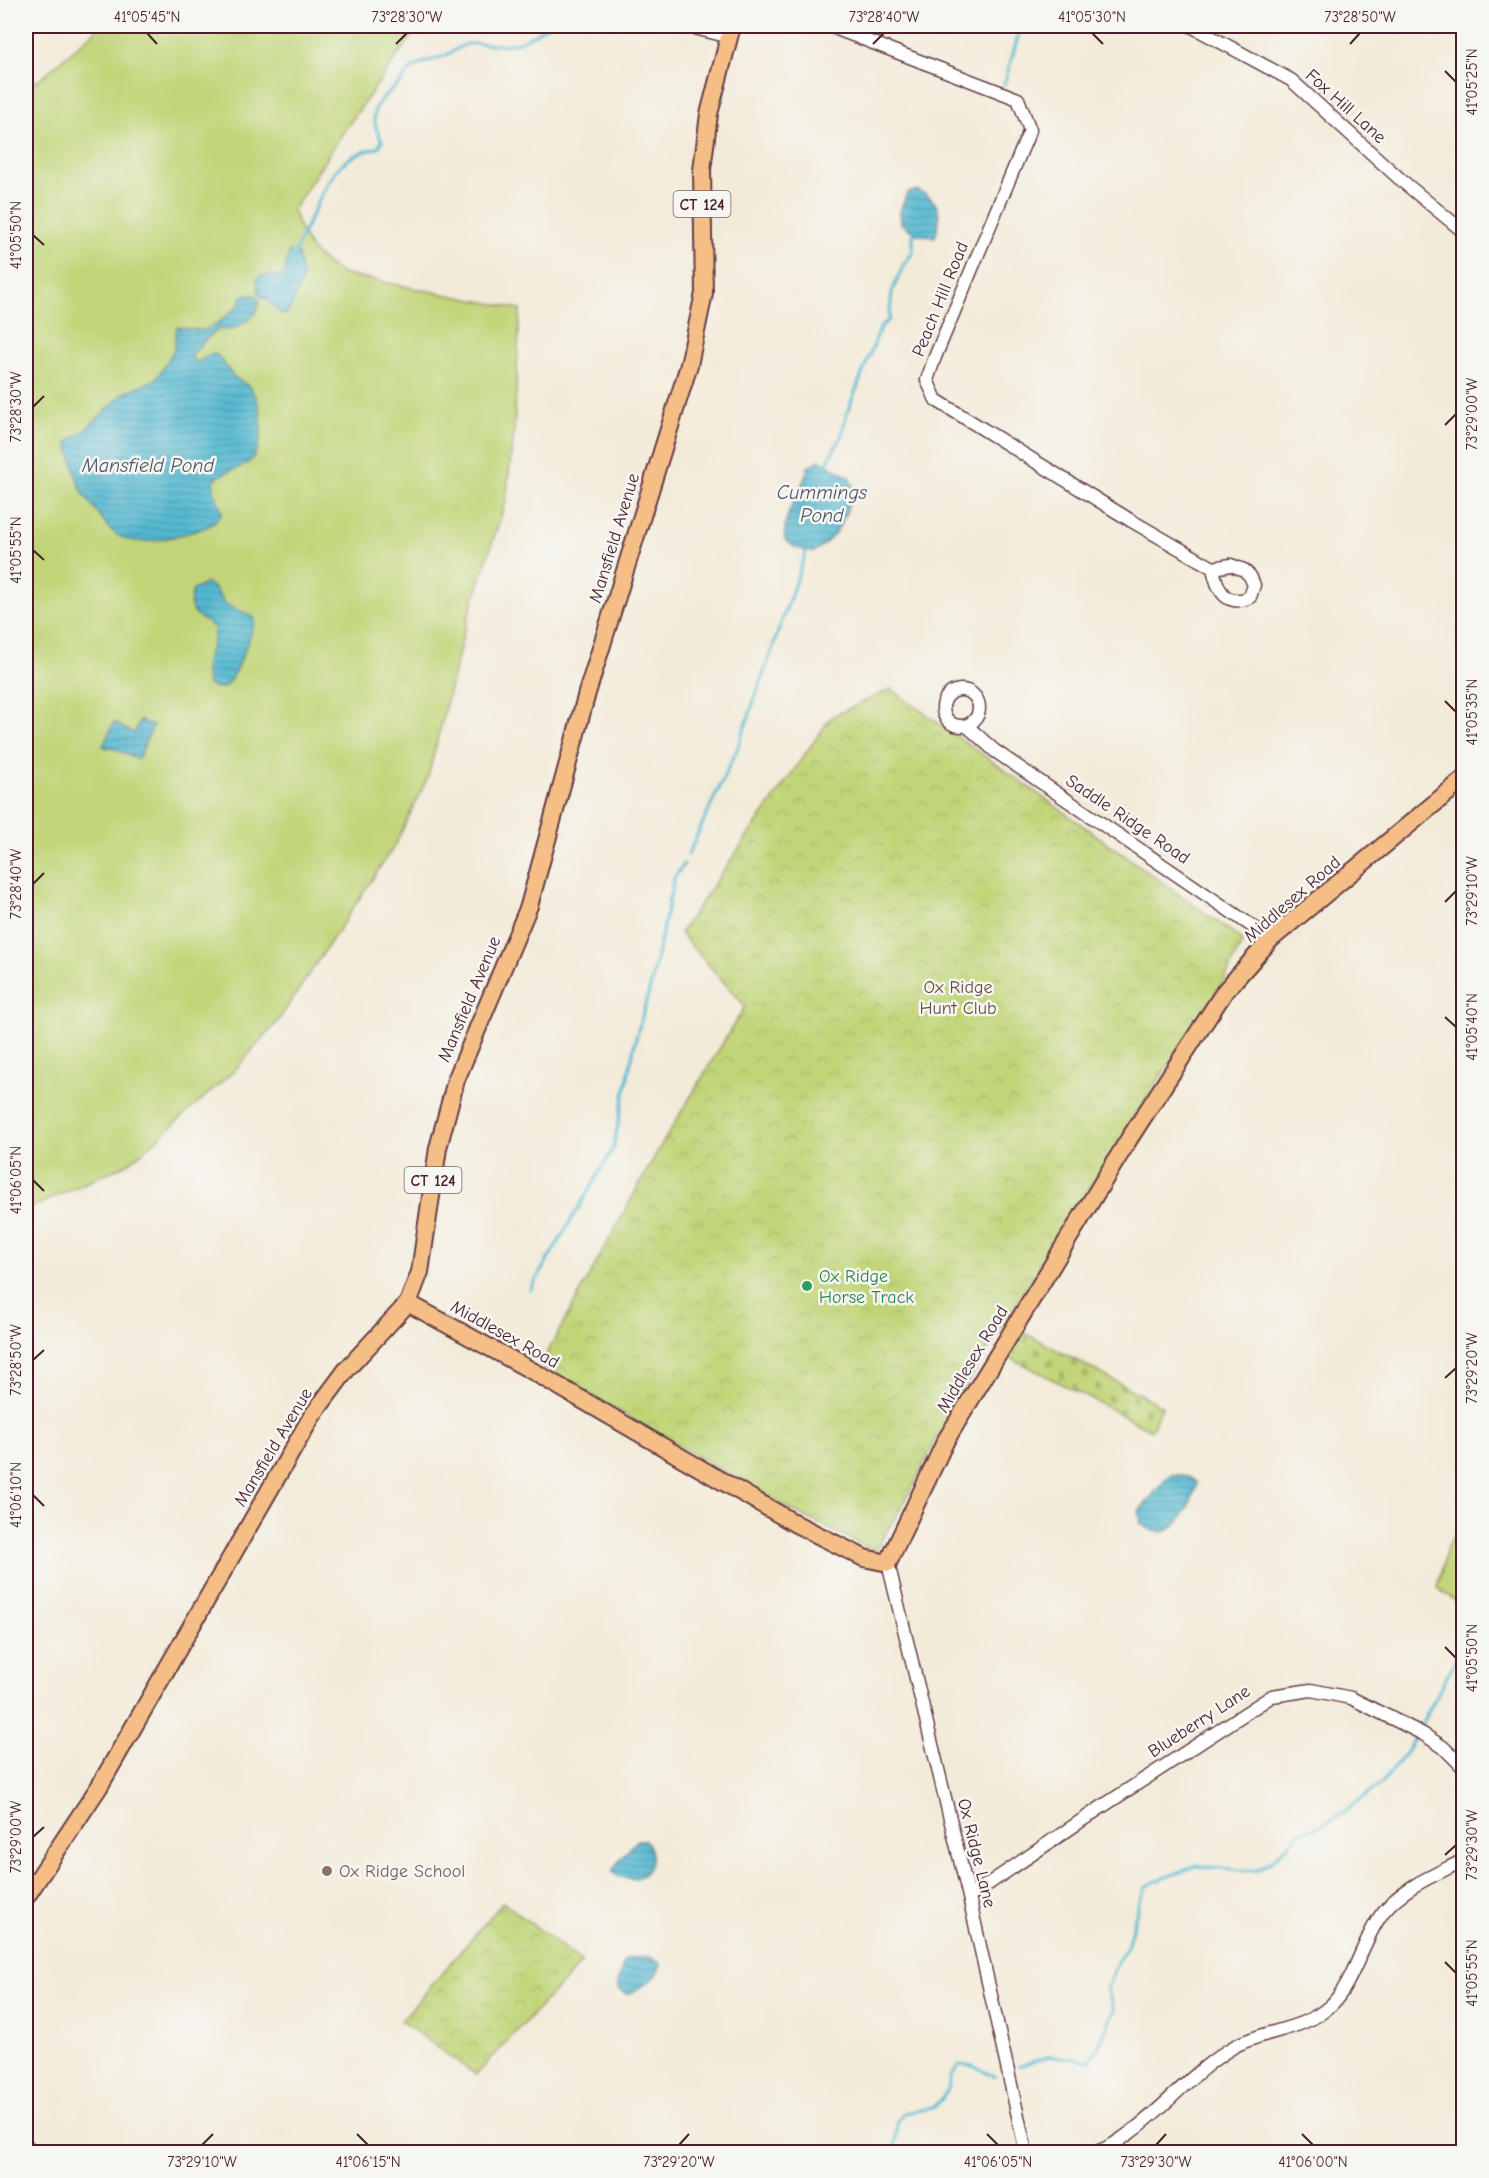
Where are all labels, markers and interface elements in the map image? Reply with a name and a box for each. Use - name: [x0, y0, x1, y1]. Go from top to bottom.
- text: 41°05'45"N: [114, 8, 180, 26]
- text: 73°28'30"W: [372, 8, 442, 26]
- text: 73°28'40"W: [849, 8, 919, 26]
- text: 41°05'30"N: [1058, 8, 1126, 26]
- text: 73°28'50"W: [1324, 8, 1396, 26]
- text: 41°05'25"N: [1463, 48, 1481, 116]
- street label: Fox Hill Lane: [1301, 65, 1390, 148]
- road number: CT 124: [674, 191, 730, 217]
- text: 41°05'50"N: [7, 201, 25, 269]
- street label: Peach Hill Road: [908, 239, 973, 360]
- text: 73°28'30"W: [7, 372, 25, 442]
- text: 73°29'00"W: [1463, 378, 1481, 450]
- water label: Mansfield Pond: [81, 454, 215, 477]
- street label: Mansfield Avenue: [585, 471, 644, 605]
- water label: Cummings Pond: [777, 481, 868, 527]
- text: 41°05'55"N: [7, 516, 25, 584]
- text: 41°05'35"N: [1463, 679, 1481, 745]
- street label: Saddle Ridge Road: [1062, 770, 1194, 869]
- text: 73°28'40"W: [7, 849, 25, 919]
- street label: Middlesex Road: [1240, 852, 1345, 947]
- text: 73°29'10"W: [1463, 856, 1481, 926]
- street label: Mansfield Avenue: [434, 933, 505, 1065]
- park label: Ox Ridge Hunt Club: [919, 977, 997, 1019]
- text: 41°05'40"N: [1463, 993, 1481, 1061]
- text: 41°06'05"N: [7, 1146, 25, 1214]
- road number: CT 124: [404, 1167, 462, 1193]
- place label: Ox Ridge Horse Track: [819, 1266, 914, 1308]
- marker: Ox Ridge Horse Track: [800, 1279, 814, 1293]
- street label: Middlesex Road: [447, 1296, 563, 1373]
- street label: Middlesex Road: [932, 1302, 1013, 1417]
- text: 73°28'50"W: [7, 1324, 25, 1396]
- text: 73°29'20"W: [1463, 1332, 1481, 1404]
- street label: Mansfield Avenue: [230, 1384, 317, 1510]
- text: 41°06'10"N: [7, 1462, 25, 1528]
- text: 41°05'50"N: [1463, 1624, 1481, 1692]
- street label: Blueberry Lane: [1144, 1681, 1254, 1762]
- street label: Ox Ridge Lane: [953, 1796, 1000, 1910]
- text: 73°29'00"W: [7, 1801, 25, 1873]
- text: 73°29'30"W: [1463, 1810, 1481, 1881]
- place label: Ox Ridge School: [339, 1861, 465, 1882]
- marker: Ox Ridge School: [320, 1864, 334, 1878]
- text: 41°05'55"N: [1463, 1939, 1481, 2007]
- text: 73°29'10"W: [167, 2153, 237, 2171]
- text: 41°06'15"N: [335, 2153, 401, 2171]
- text: 73°29'20"W: [643, 2153, 715, 2171]
- text: 41°06'05"N: [964, 2153, 1032, 2171]
- text: 73°29'30"W: [1121, 2153, 1192, 2171]
- text: 41°06'00"N: [1278, 2153, 1348, 2171]

